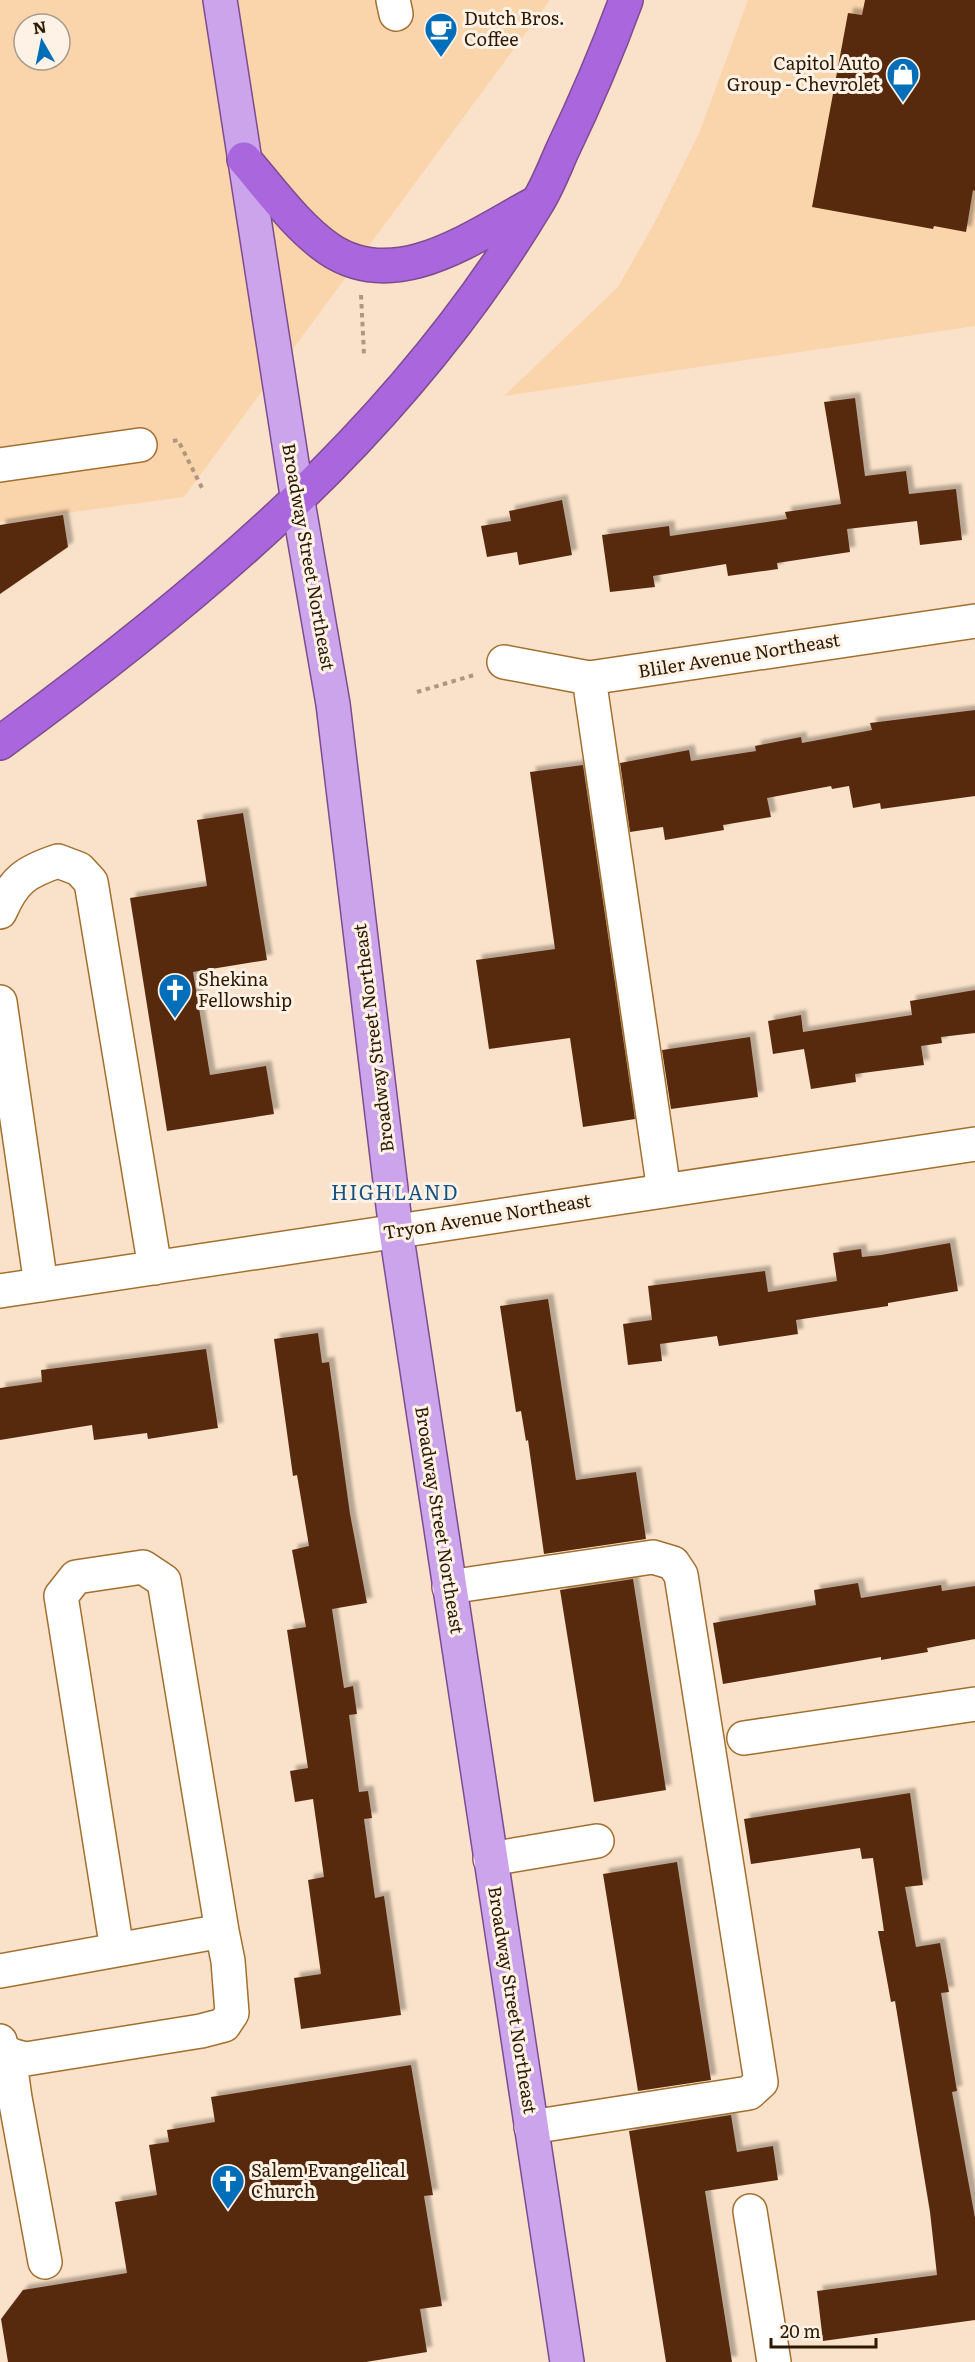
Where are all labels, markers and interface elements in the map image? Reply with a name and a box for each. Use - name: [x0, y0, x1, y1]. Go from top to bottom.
- place label: Dutch Bros. Coffee: [464, 4, 565, 52]
- cafe icon: Dutch Bros. Coffee: [423, 11, 459, 58]
- north arrow: [12, 12, 72, 72]
- text: N: [31, 13, 48, 39]
- place label: Capitol Auto Group - Chevrolet: [727, 49, 881, 97]
- shop icon: Capitol Auto Group - Chevrolet: [885, 56, 921, 103]
- street label: Broadway Street Northeast: [276, 441, 343, 673]
- street label: Bliler Avenue Northeast: [636, 625, 842, 684]
- street label: Broadway Street Northeast: [345, 921, 400, 1154]
- place label: Shekina Fellowship: [198, 965, 292, 1013]
- church icon: Shekina Fellowship: [157, 972, 193, 1019]
- district label: HIGHLAND: [331, 1176, 459, 1206]
- street label: Tryon Avenue Northeast: [381, 1186, 593, 1245]
- street label: Broadway Street Northeast: [409, 1404, 472, 1636]
- street label: Broadway Street Northeast: [482, 1884, 545, 2116]
- place label: Salem Evangelical Church: [251, 2156, 406, 2204]
- church icon: Salem Evangelical Church: [210, 2163, 246, 2210]
- scale bar: [771, 2311, 876, 2349]
- text: 20 m: [780, 2317, 821, 2344]

